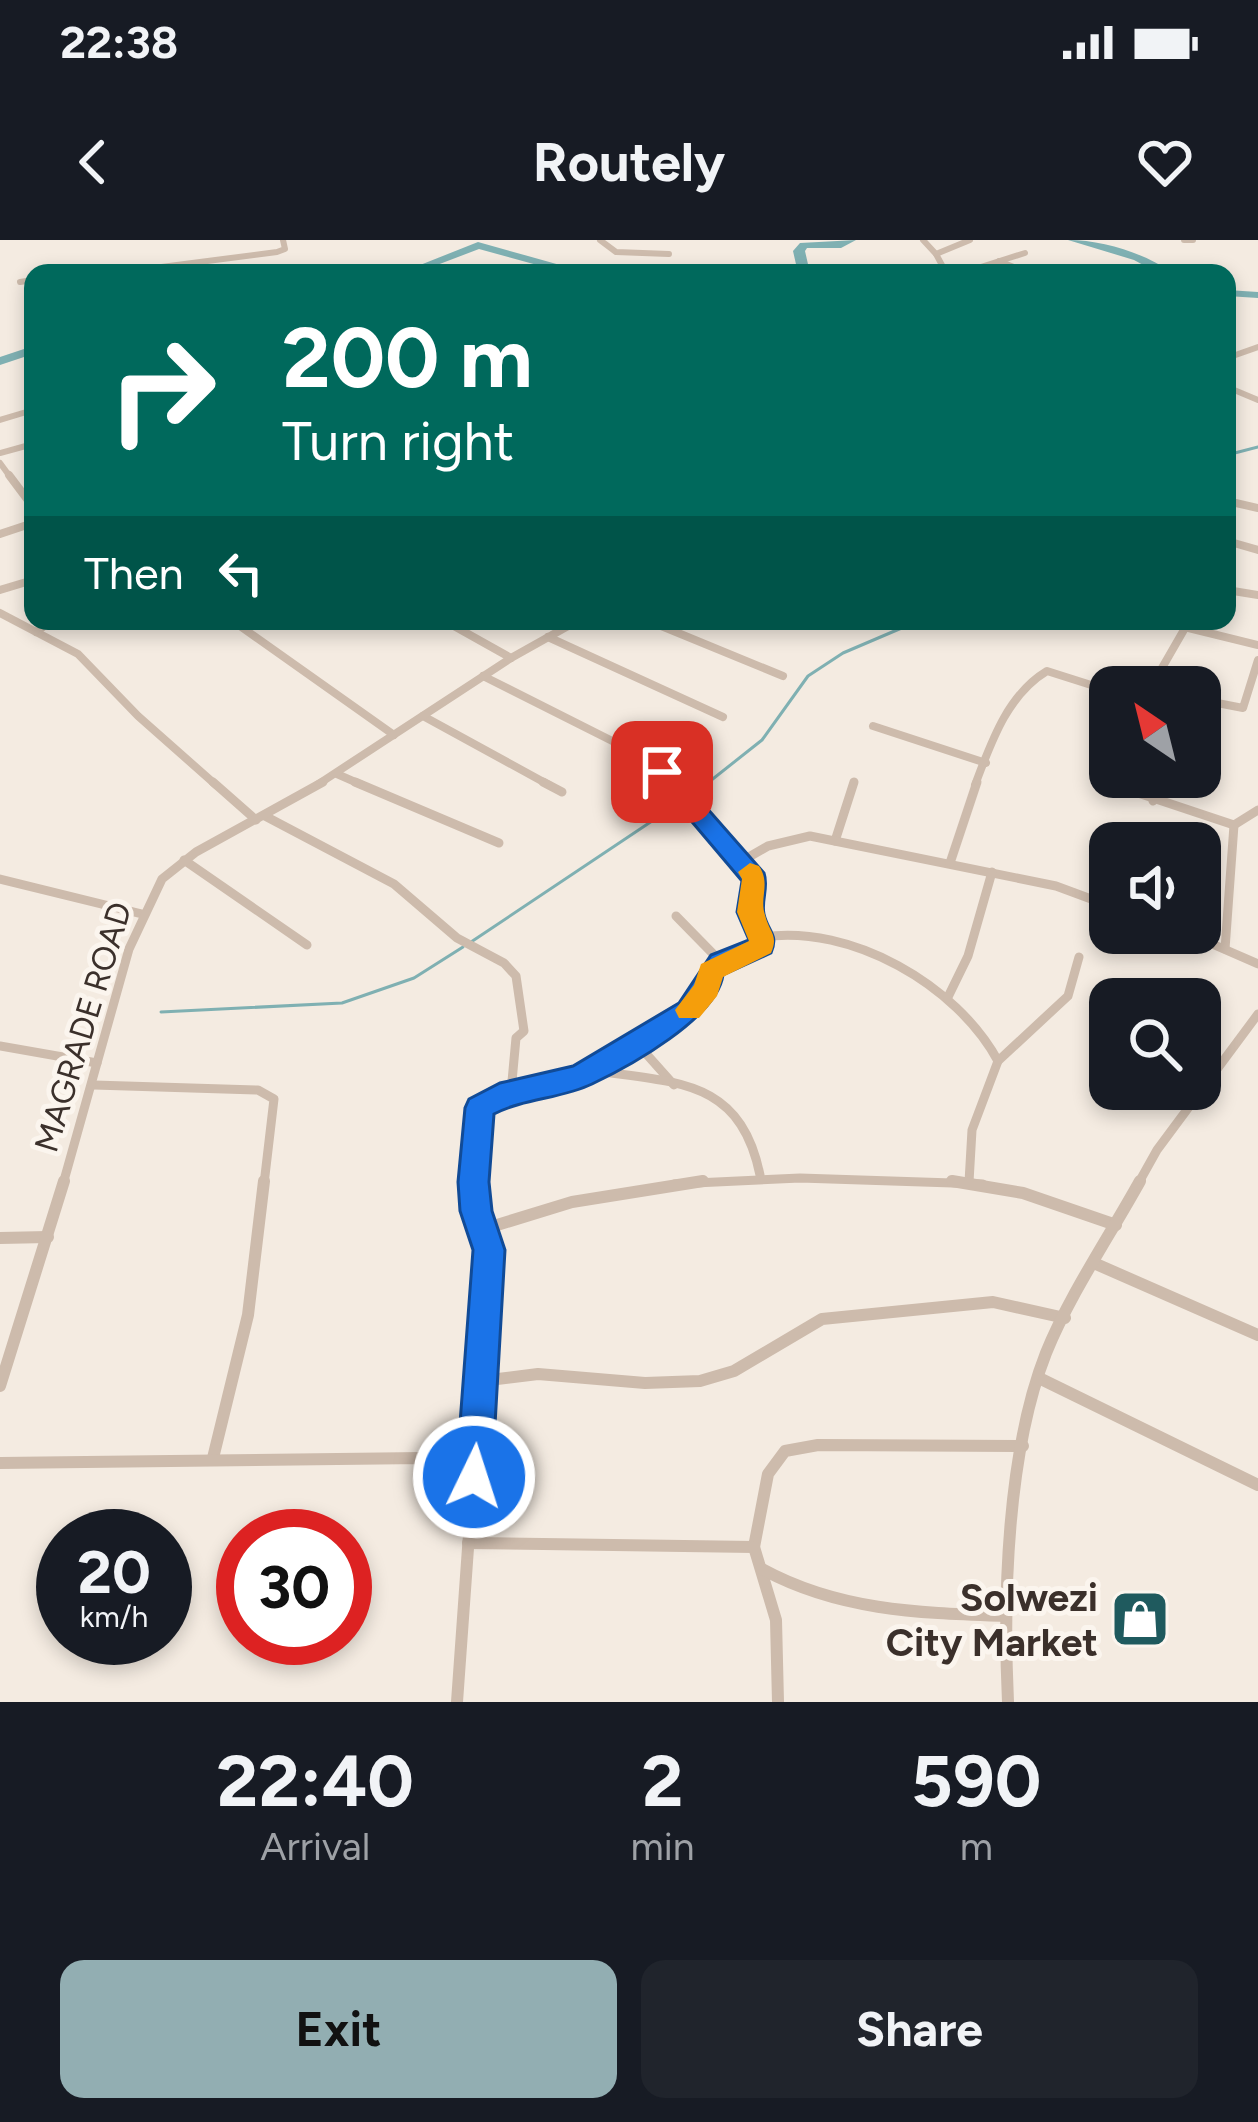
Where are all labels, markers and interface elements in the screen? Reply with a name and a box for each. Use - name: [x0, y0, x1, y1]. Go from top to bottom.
- text: 22:38: [60, 15, 178, 69]
- icon: back: [60, 129, 126, 195]
- icon: heart: [1132, 129, 1198, 195]
- text: Routely: [533, 130, 725, 195]
- text: 200 m: [282, 307, 533, 408]
- icon: right: [84, 312, 240, 468]
- text: Turn right: [282, 409, 514, 474]
- icon: left: [208, 540, 274, 606]
- text: Then: [84, 546, 184, 600]
- north arrow: [1089, 666, 1221, 798]
- map controls: [1089, 666, 1221, 1110]
- pin: [611, 721, 713, 823]
- icon: arrive: [629, 739, 695, 805]
- button: sound: [1089, 822, 1221, 954]
- street label: MAGRADE ROAD: [26, 897, 140, 1157]
- button: search: [1089, 978, 1221, 1110]
- position arrow: [411, 1414, 537, 1540]
- speed limit sign: 30: [216, 1509, 372, 1665]
- text: 20: [77, 1536, 151, 1608]
- place label: Solwezi City Market: [886, 1574, 1098, 1666]
- shop icon: Solwezi City Market: [1109, 1588, 1171, 1650]
- text: km/h: [80, 1598, 148, 1635]
- text: 22:40: [217, 1738, 414, 1824]
- text: 2: [642, 1738, 683, 1824]
- text: 590: [911, 1738, 1041, 1824]
- text: Arrival: [260, 1823, 370, 1870]
- text: min: [631, 1823, 695, 1870]
- text: m: [960, 1823, 993, 1870]
- button: Exit: [60, 1960, 617, 2098]
- button: Share: [641, 1960, 1198, 2098]

